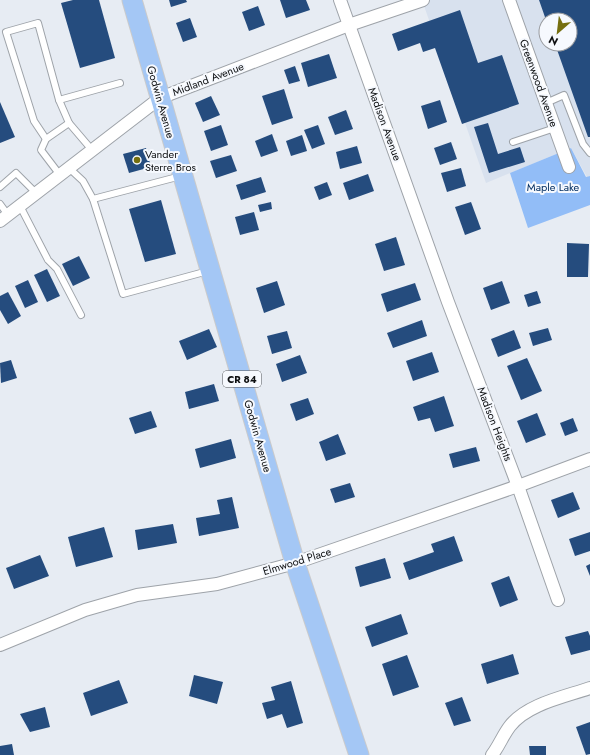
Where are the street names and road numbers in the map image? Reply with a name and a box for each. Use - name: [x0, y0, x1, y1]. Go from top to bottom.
- street label: Greenwood Avenue: [516, 37, 562, 129]
- street label: Midland Avenue: [170, 58, 246, 100]
- street label: Godwin Avenue: [143, 64, 179, 140]
- street label: Madison Avenue: [364, 85, 406, 163]
- road number: CR 84: [223, 371, 261, 387]
- street label: Madison Heights: [473, 385, 517, 464]
- street label: Godwin Avenue: [240, 398, 276, 474]
- street label: Elmwood Place: [261, 543, 333, 579]

